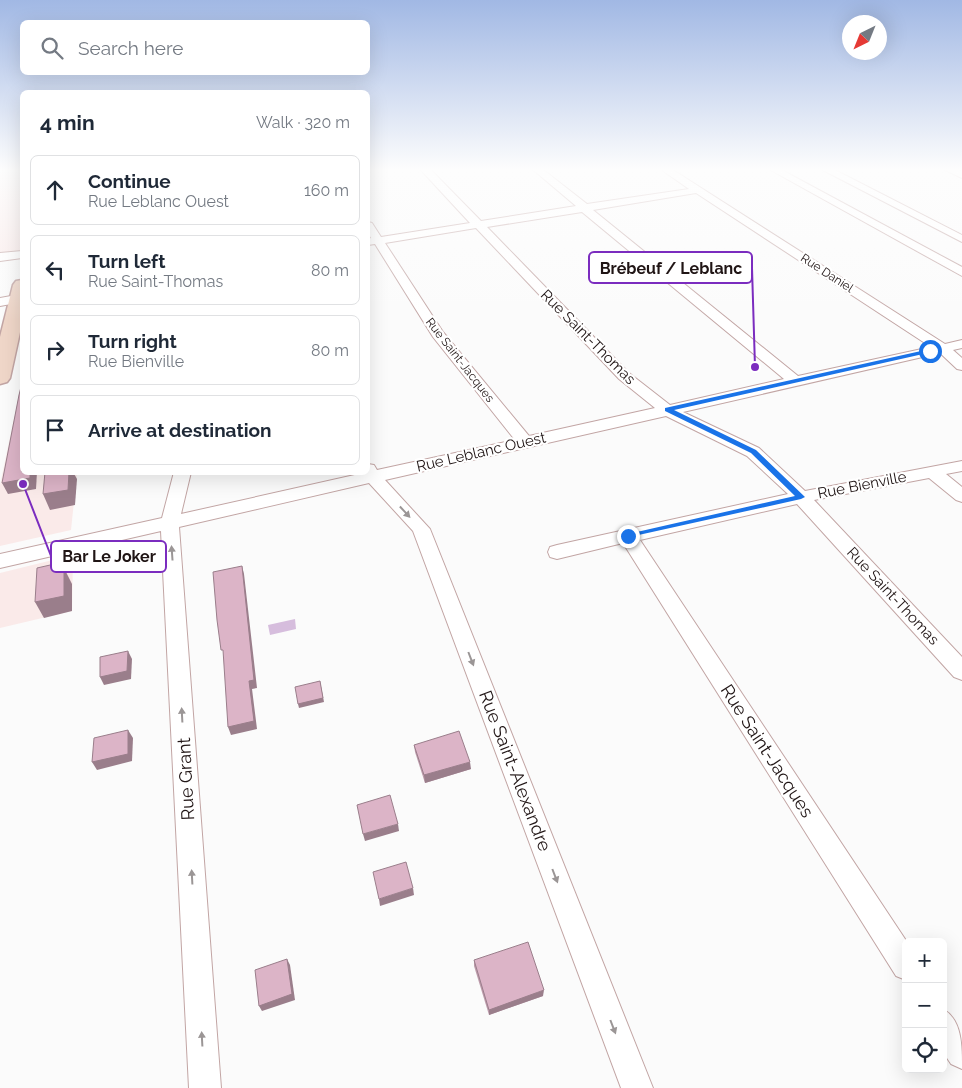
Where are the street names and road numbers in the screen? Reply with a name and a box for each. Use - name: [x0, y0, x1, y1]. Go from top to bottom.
- street label: Rue Daniel: [798, 251, 857, 296]
- street label: Rue Saint-Thomas: [537, 286, 639, 388]
- street label: Rue Saint-Jacques: [423, 315, 497, 405]
- street label: Rue Leblanc Ouest: [415, 428, 547, 476]
- street label: Rue Bienville: [816, 468, 908, 502]
- street label: Rue Saint-Thomas: [843, 543, 943, 649]
- street label: Rue Saint-Jacques: [717, 680, 818, 821]
- street label: Rue Saint-Alexandre: [475, 688, 556, 855]
- street label: Rue Grant: [173, 737, 198, 821]

